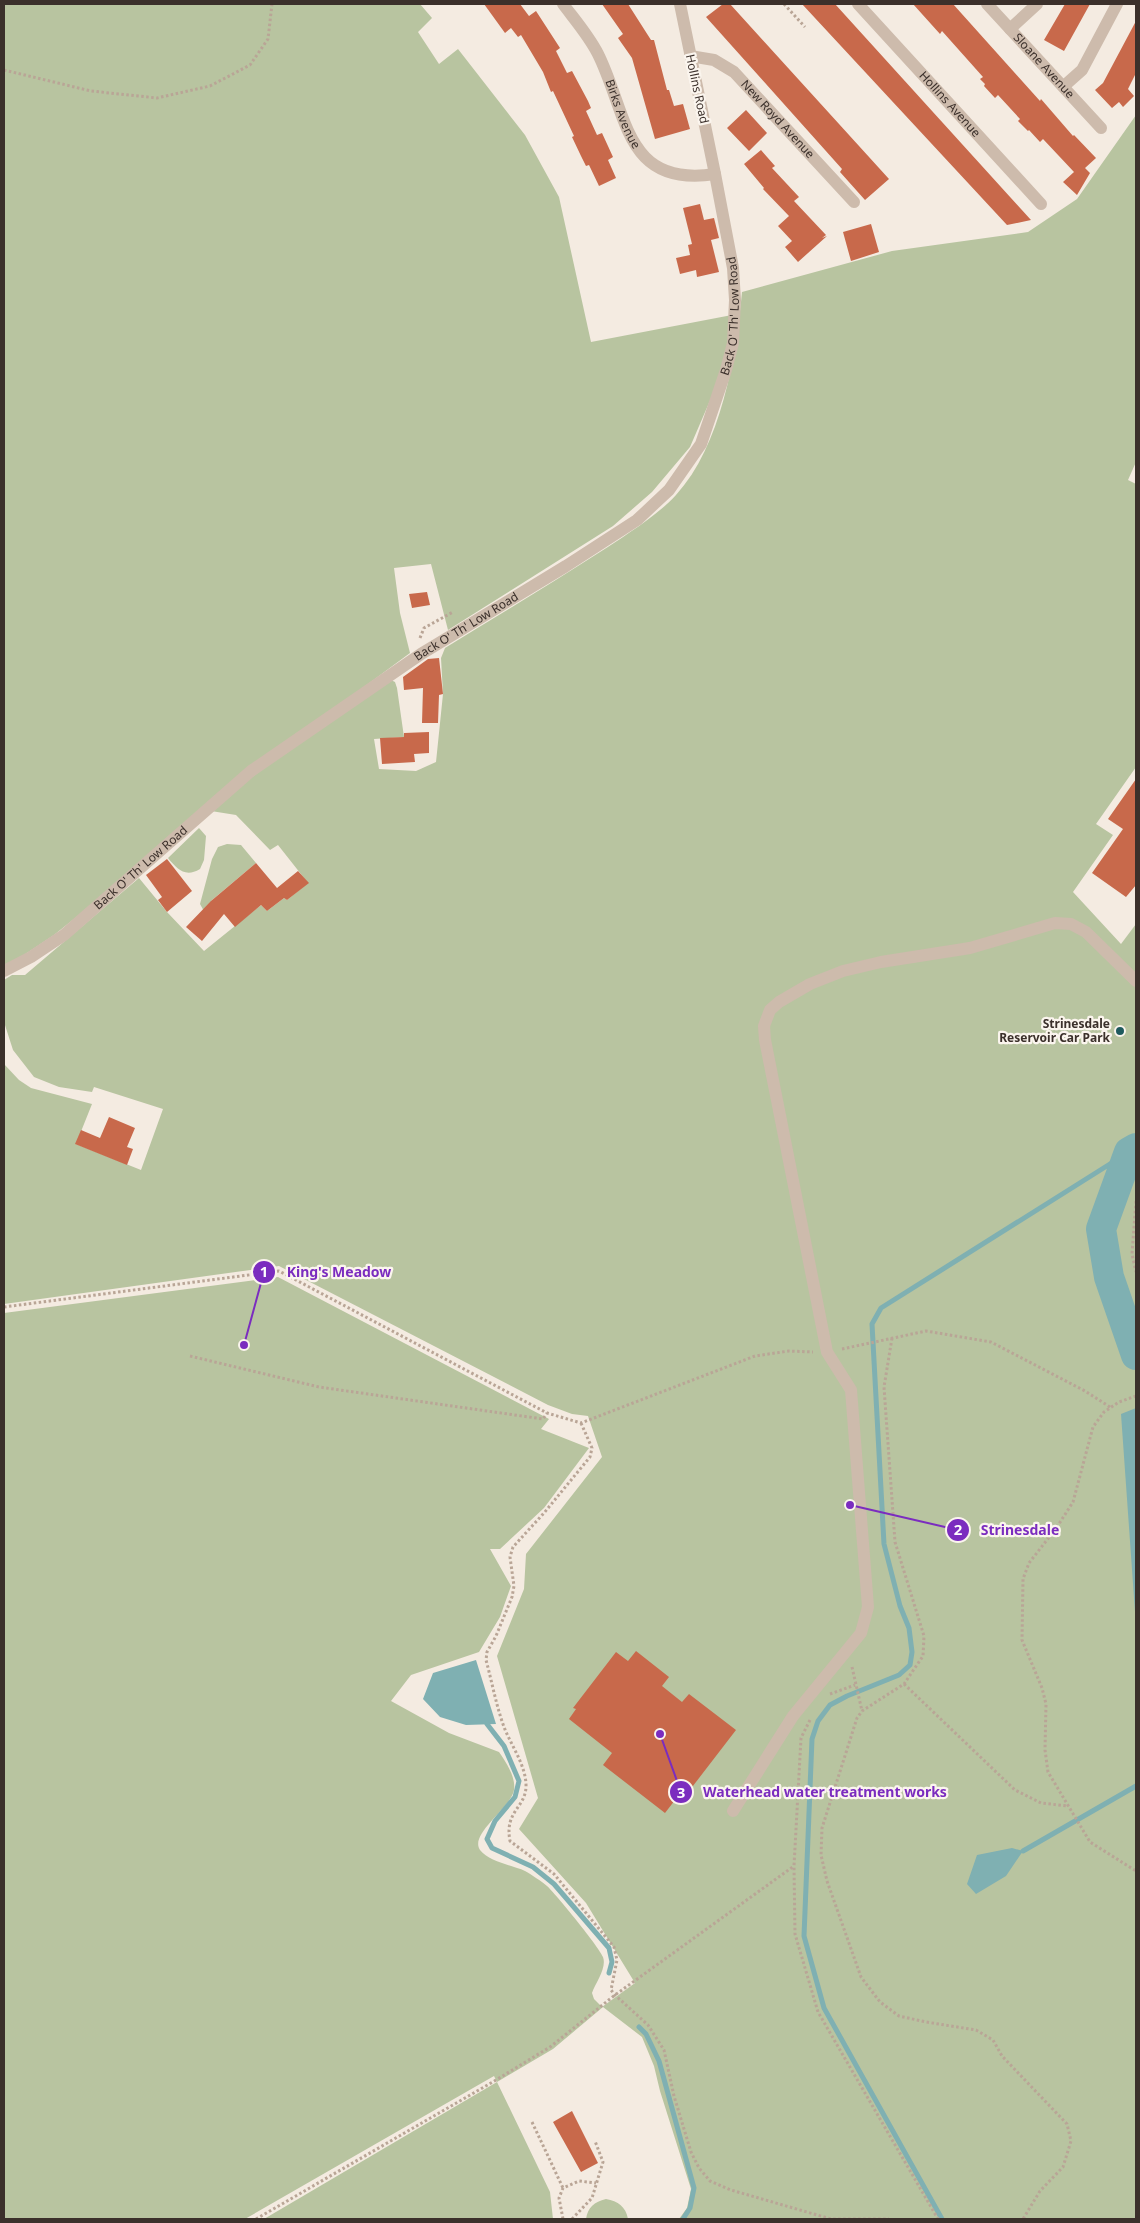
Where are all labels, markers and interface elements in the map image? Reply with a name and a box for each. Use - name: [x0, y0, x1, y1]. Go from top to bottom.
- street label: Sloane Avenue: [1010, 29, 1079, 102]
- street label: Hollins Road: [682, 53, 713, 125]
- street label: Hollins Avenue: [916, 67, 985, 141]
- street label: New Royd Avenue: [737, 76, 819, 162]
- street label: Birks Avenue: [602, 77, 645, 152]
- street label: Back O' Th' Low Road: [716, 255, 743, 377]
- street label: Back O' Th' Low Road: [410, 588, 521, 665]
- street label: Back O' Th' Low Road: [90, 822, 191, 913]
- place label: Strinesdale Reservoir Car Park: [999, 1015, 1111, 1046]
- marker: Strinesdale Reservoir Car Park: [1114, 1025, 1126, 1037]
- callout: King's Meadow: [252, 1258, 402, 1287]
- text: 1: [260, 1261, 268, 1281]
- text: King's Meadow: [287, 1262, 391, 1281]
- callout: Strinesdale: [946, 1515, 1069, 1544]
- text: 2: [954, 1519, 963, 1539]
- text: Strinesdale: [981, 1520, 1059, 1539]
- callout: Waterhead water treatment works: [668, 1778, 957, 1807]
- text: 3: [677, 1782, 685, 1802]
- text: Waterhead water treatment works: [703, 1782, 947, 1801]

